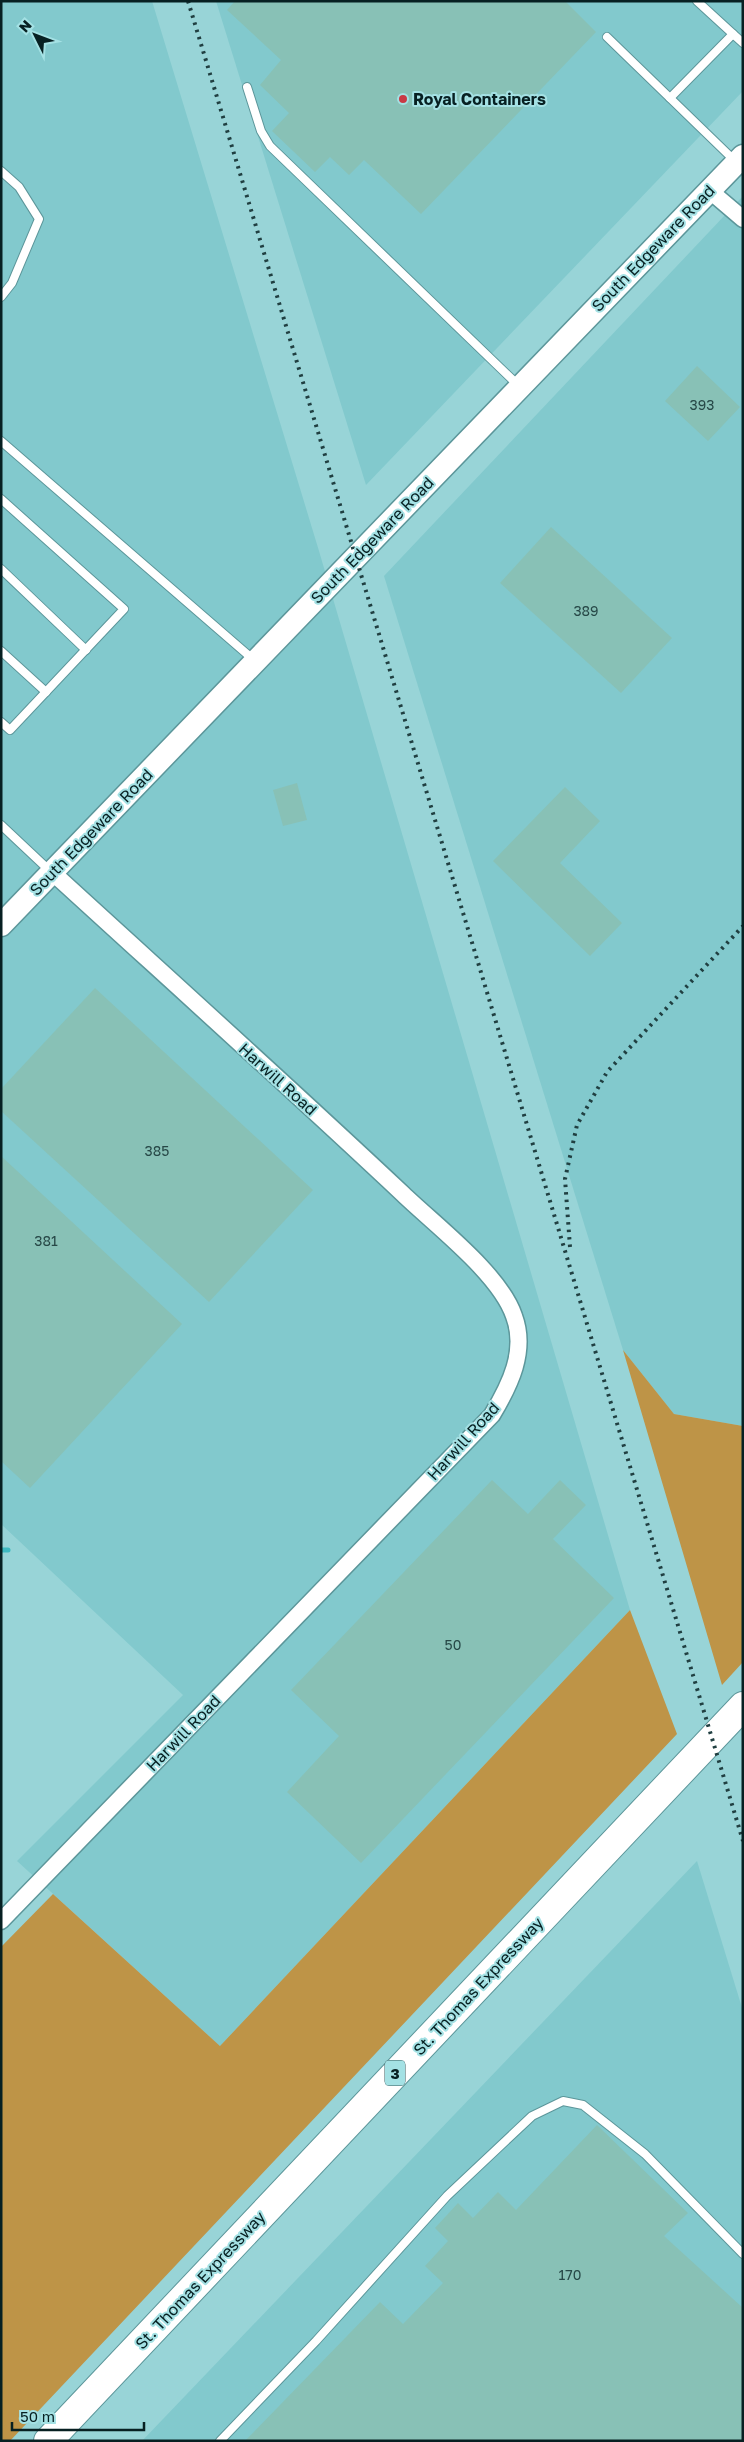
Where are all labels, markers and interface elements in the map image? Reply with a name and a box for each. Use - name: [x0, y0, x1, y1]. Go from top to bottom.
- north arrow: [10, 10, 60, 60]
- text: N: [15, 16, 35, 36]
- place label: Royal Containers: [413, 89, 546, 109]
- marker: Royal Containers: [397, 93, 409, 105]
- street label: South Edgeware Road: [587, 180, 719, 316]
- house number: 393: [690, 396, 714, 413]
- street label: South Edgeware Road: [306, 472, 438, 608]
- house number: 389: [573, 602, 599, 619]
- street label: South Edgeware Road: [25, 764, 157, 900]
- street label: Harwill Road: [235, 1039, 321, 1119]
- house number: 385: [145, 1142, 169, 1159]
- house number: 381: [34, 1232, 58, 1249]
- street label: Harwill Road: [423, 1398, 503, 1484]
- house number: 50: [445, 1636, 461, 1653]
- street label: Harwill Road: [142, 1691, 224, 1775]
- street label: St. Thomas Expressway: [409, 1913, 547, 2059]
- road number: 3: [385, 2060, 405, 2086]
- street label: St. Thomas Expressway: [131, 2207, 269, 2353]
- house number: 170: [559, 2266, 581, 2283]
- scale bar: [12, 2400, 145, 2432]
- text: 50 m: [20, 2407, 55, 2425]

